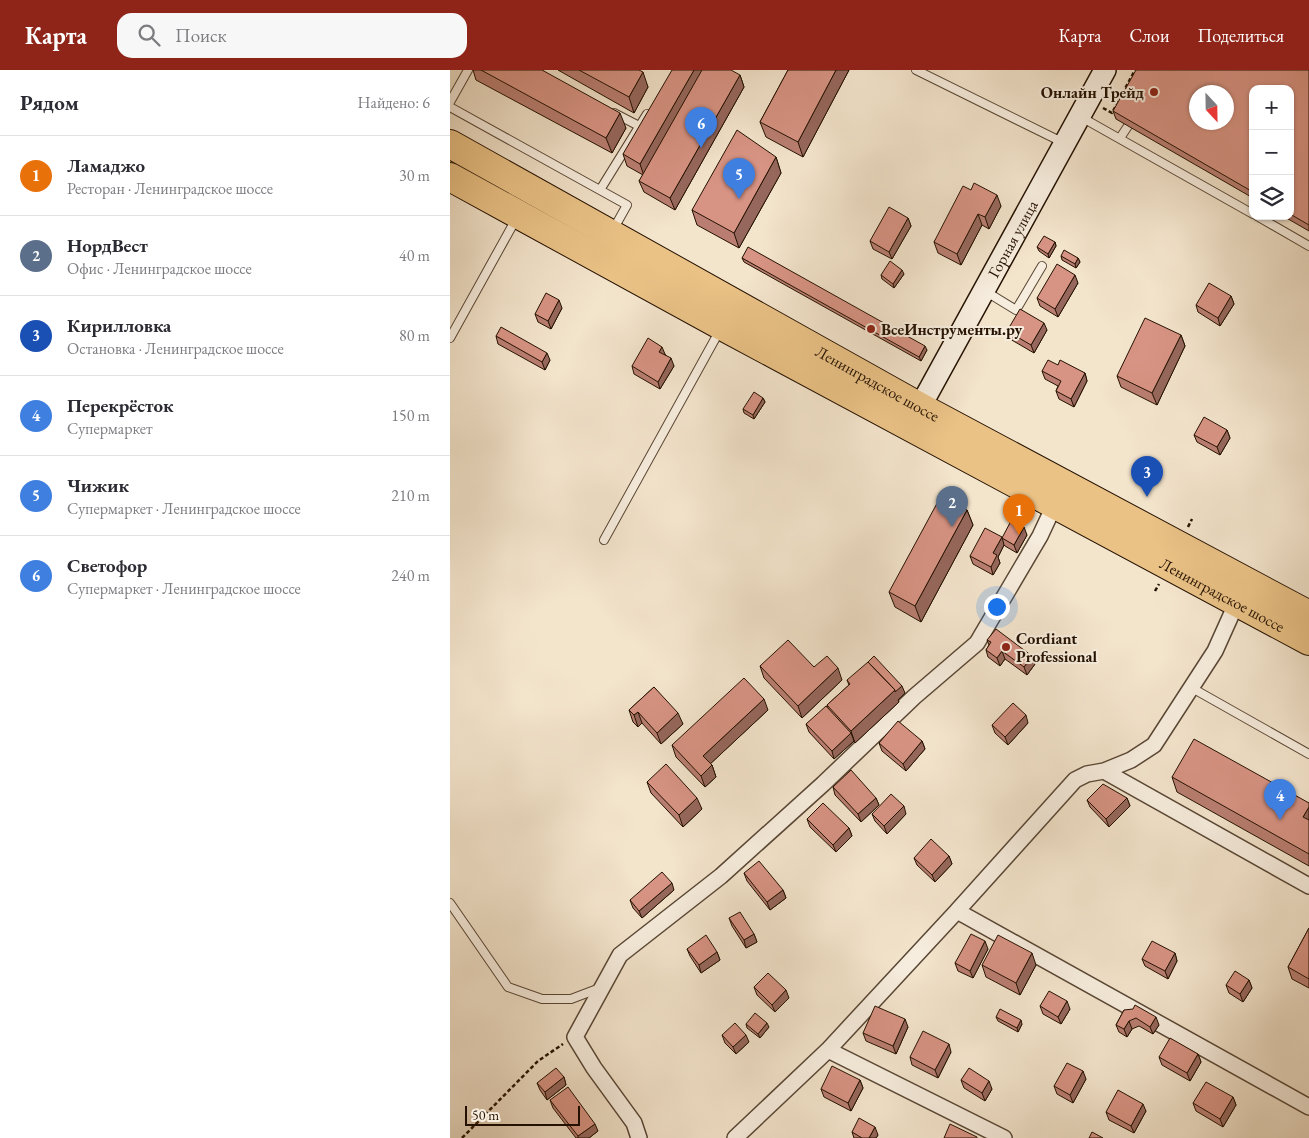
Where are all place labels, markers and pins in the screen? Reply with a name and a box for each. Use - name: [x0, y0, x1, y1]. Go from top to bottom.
- place label: Онлайн Трейд: [1041, 82, 1145, 103]
- marker: Онлайн Трейд: [1148, 86, 1160, 98]
- pin: 6: [685, 107, 717, 148]
- pin: 5: [723, 158, 755, 199]
- place label: ВсеИнструменты.ру: [881, 319, 1023, 340]
- marker: ВсеИнструменты.ру: [865, 323, 877, 335]
- pin: 3: [1131, 456, 1163, 497]
- pin: 2: [936, 486, 968, 527]
- pin: 1: [1003, 494, 1035, 535]
- place label: Cordiant Professional: [1016, 628, 1098, 667]
- marker: Cordiant Professional: [1000, 641, 1012, 653]
- pin: 4: [1264, 779, 1296, 820]

